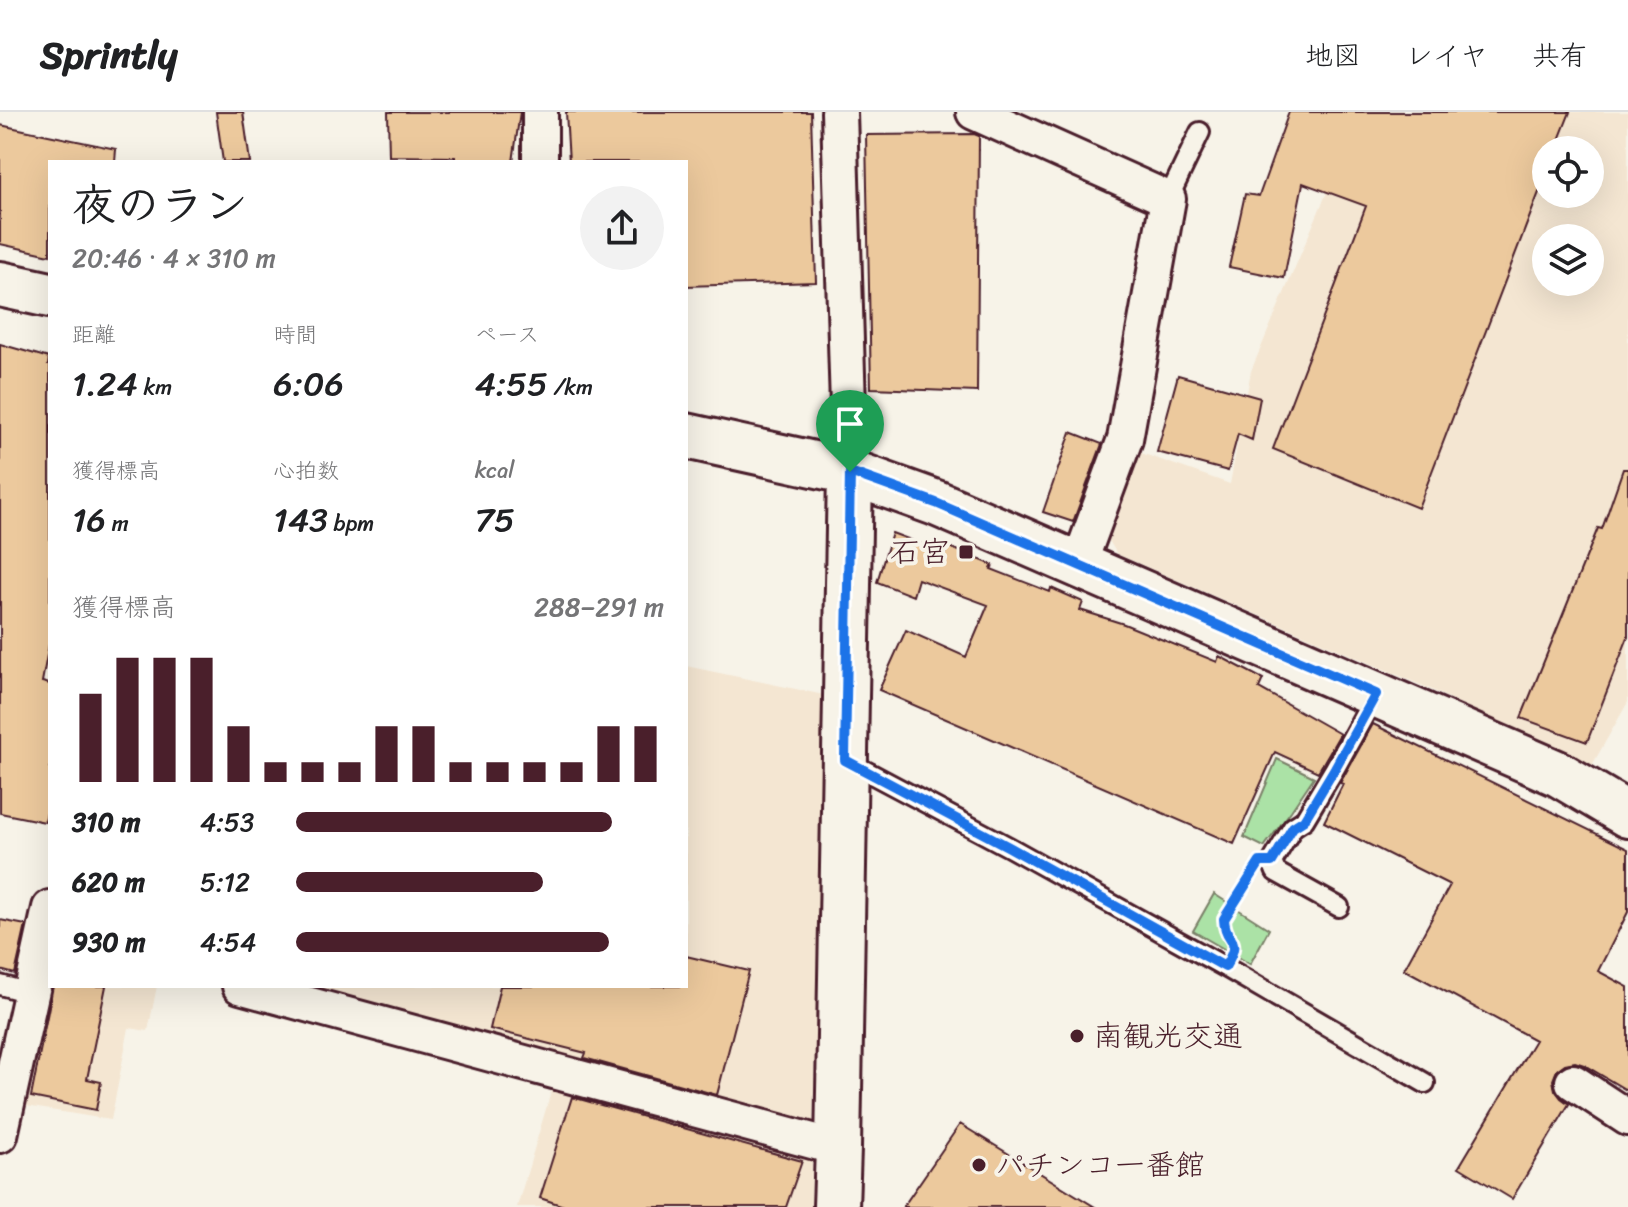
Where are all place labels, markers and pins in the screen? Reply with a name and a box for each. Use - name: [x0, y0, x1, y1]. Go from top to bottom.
- pin: [816, 390, 884, 472]
- place label: 石宮: [890, 525, 950, 579]
- marker: 石宮: [957, 543, 975, 561]
- place label: 南観光交通: [1093, 1009, 1243, 1063]
- marker: 南観光交通: [1068, 1027, 1086, 1045]
- place label: パチンコ一番館: [995, 1138, 1205, 1192]
- marker: パチンコ一番館: [970, 1156, 988, 1174]

